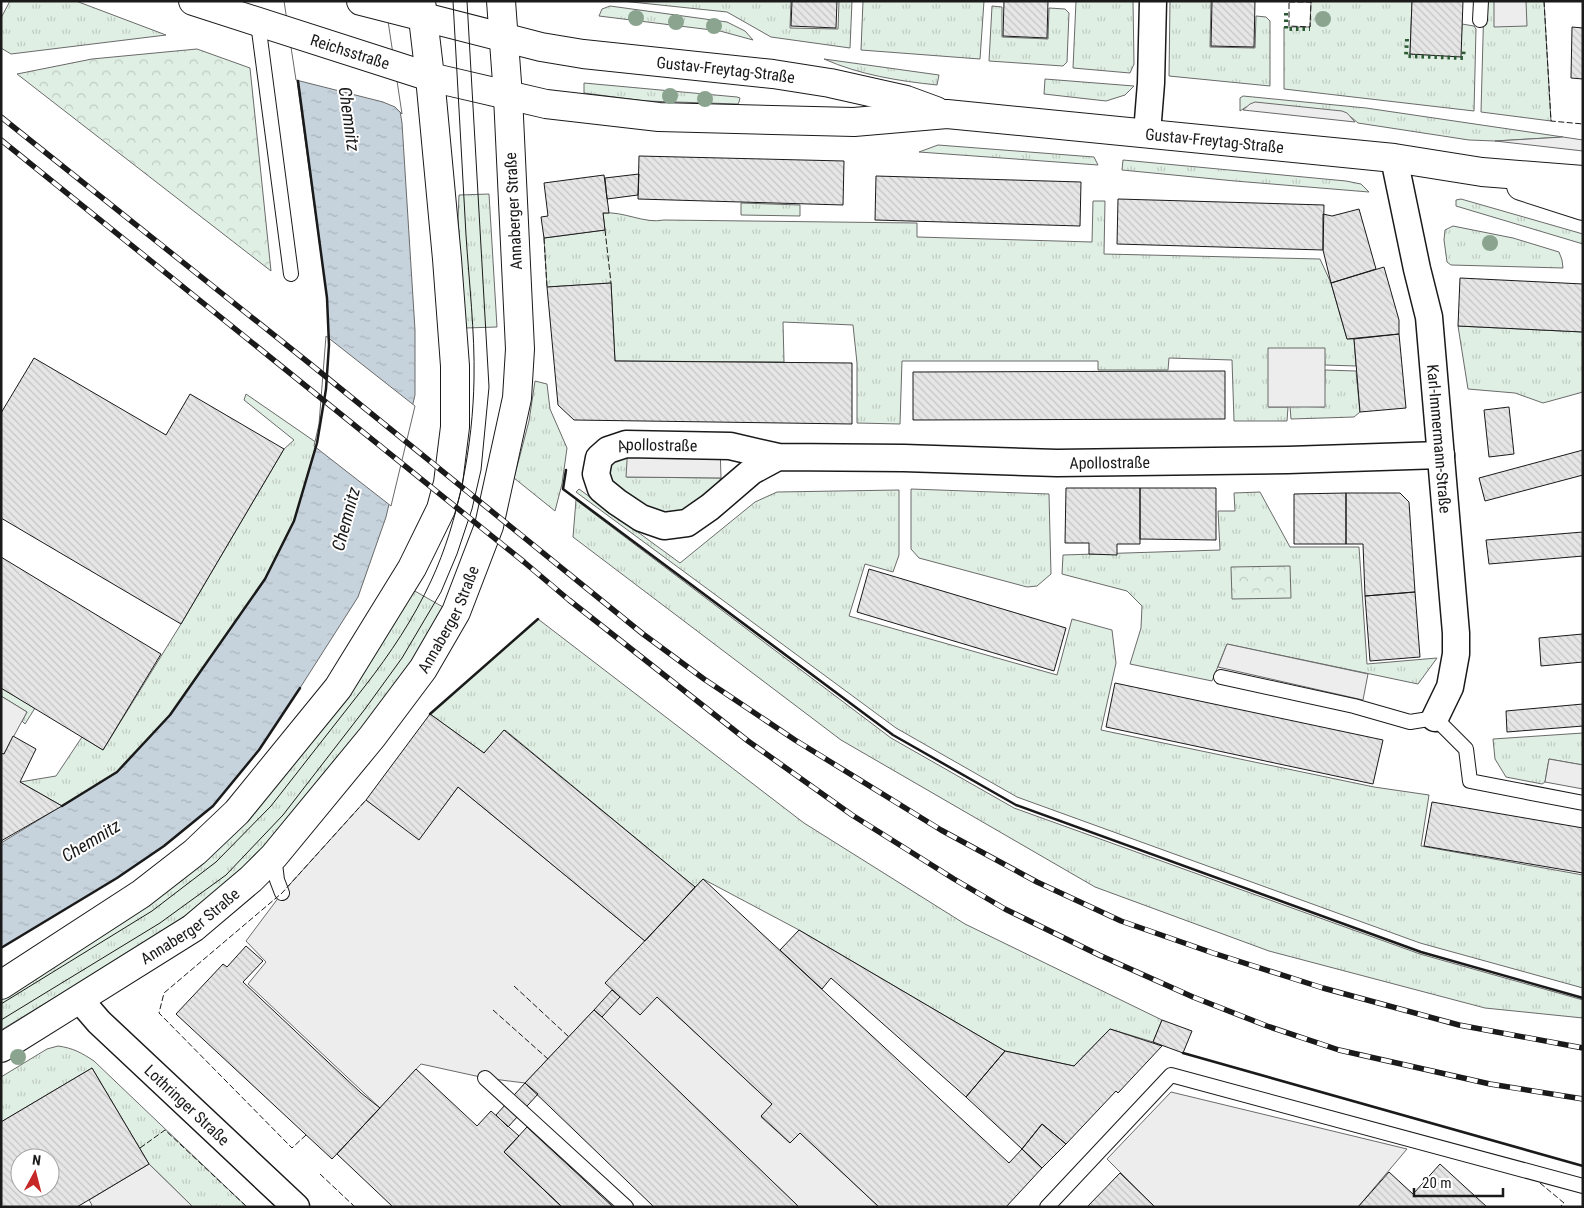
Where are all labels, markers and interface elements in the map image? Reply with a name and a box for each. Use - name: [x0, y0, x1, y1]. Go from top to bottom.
- street label: Reichsstraße: [308, 30, 392, 73]
- street label: Gustav-Freytag-Straße: [656, 53, 796, 87]
- water label: Chemnitz: [335, 85, 364, 153]
- street label: Gustav-Freytag-Straße: [1144, 125, 1285, 157]
- street label: Annaberger Straße: [501, 152, 526, 270]
- street label: Karl-Immermann-Straße: [1423, 363, 1455, 514]
- street label: Apollostraße: [614, 435, 698, 456]
- street label: Apollostraße: [1069, 453, 1150, 473]
- water label: Chemnitz: [327, 484, 364, 553]
- street label: Annaberger Straße: [414, 563, 483, 676]
- water label: Chemnitz: [57, 815, 124, 866]
- street label: Annaberger Straße: [137, 884, 243, 968]
- street label: Lothringer Straße: [140, 1061, 233, 1150]
- north arrow: [10, 1148, 60, 1198]
- text: N: [31, 1152, 42, 1169]
- scale bar: [1414, 1166, 1503, 1198]
- text: 20 m: [1422, 1174, 1452, 1192]

